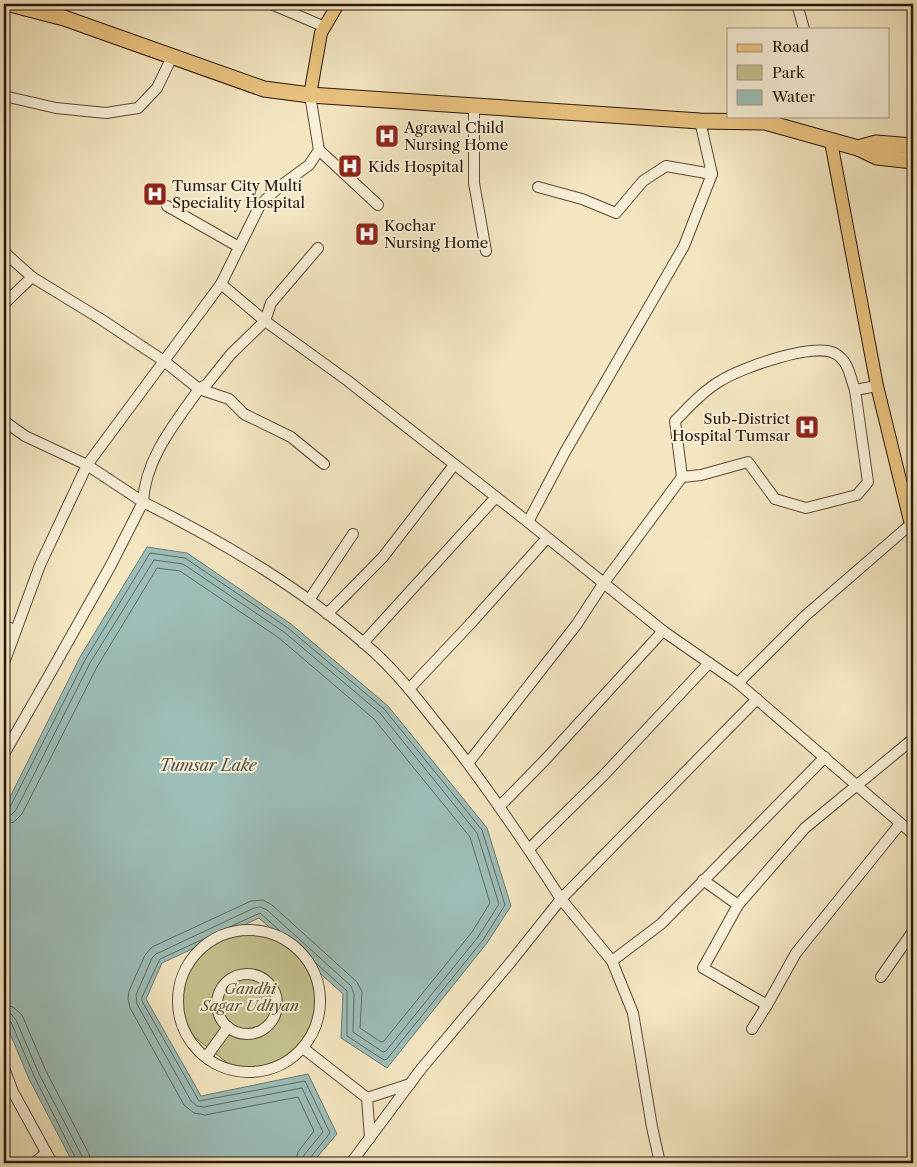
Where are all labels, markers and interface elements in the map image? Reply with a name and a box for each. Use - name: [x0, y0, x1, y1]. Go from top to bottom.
- legend: [727, 28, 890, 118]
- text: Road: [772, 37, 809, 56]
- text: Park: [772, 63, 806, 82]
- text: Water: [771, 87, 816, 106]
- place label: Agrawal Child Nursing Home: [403, 118, 508, 154]
- hospital icon: Agrawal Child Nursing Home: [374, 123, 400, 149]
- hospital icon: Kids Hospital: [337, 153, 363, 179]
- place label: Kids Hospital: [368, 157, 464, 176]
- place label: Tumsar City Multi Speciality Hospital: [172, 176, 305, 212]
- hospital icon: Tumsar City Multi Speciality Hospital: [142, 181, 168, 207]
- place label: Kochar Nursing Home: [384, 216, 488, 252]
- hospital icon: Kochar Nursing Home: [354, 221, 380, 247]
- place label: Sub-District Hospital Tumsar: [672, 409, 791, 445]
- hospital icon: Sub-District Hospital Tumsar: [794, 414, 820, 440]
- water label: Tumsar Lake: [160, 755, 258, 775]
- park label: Gandhi Sagar Udhyan: [200, 979, 299, 1015]

